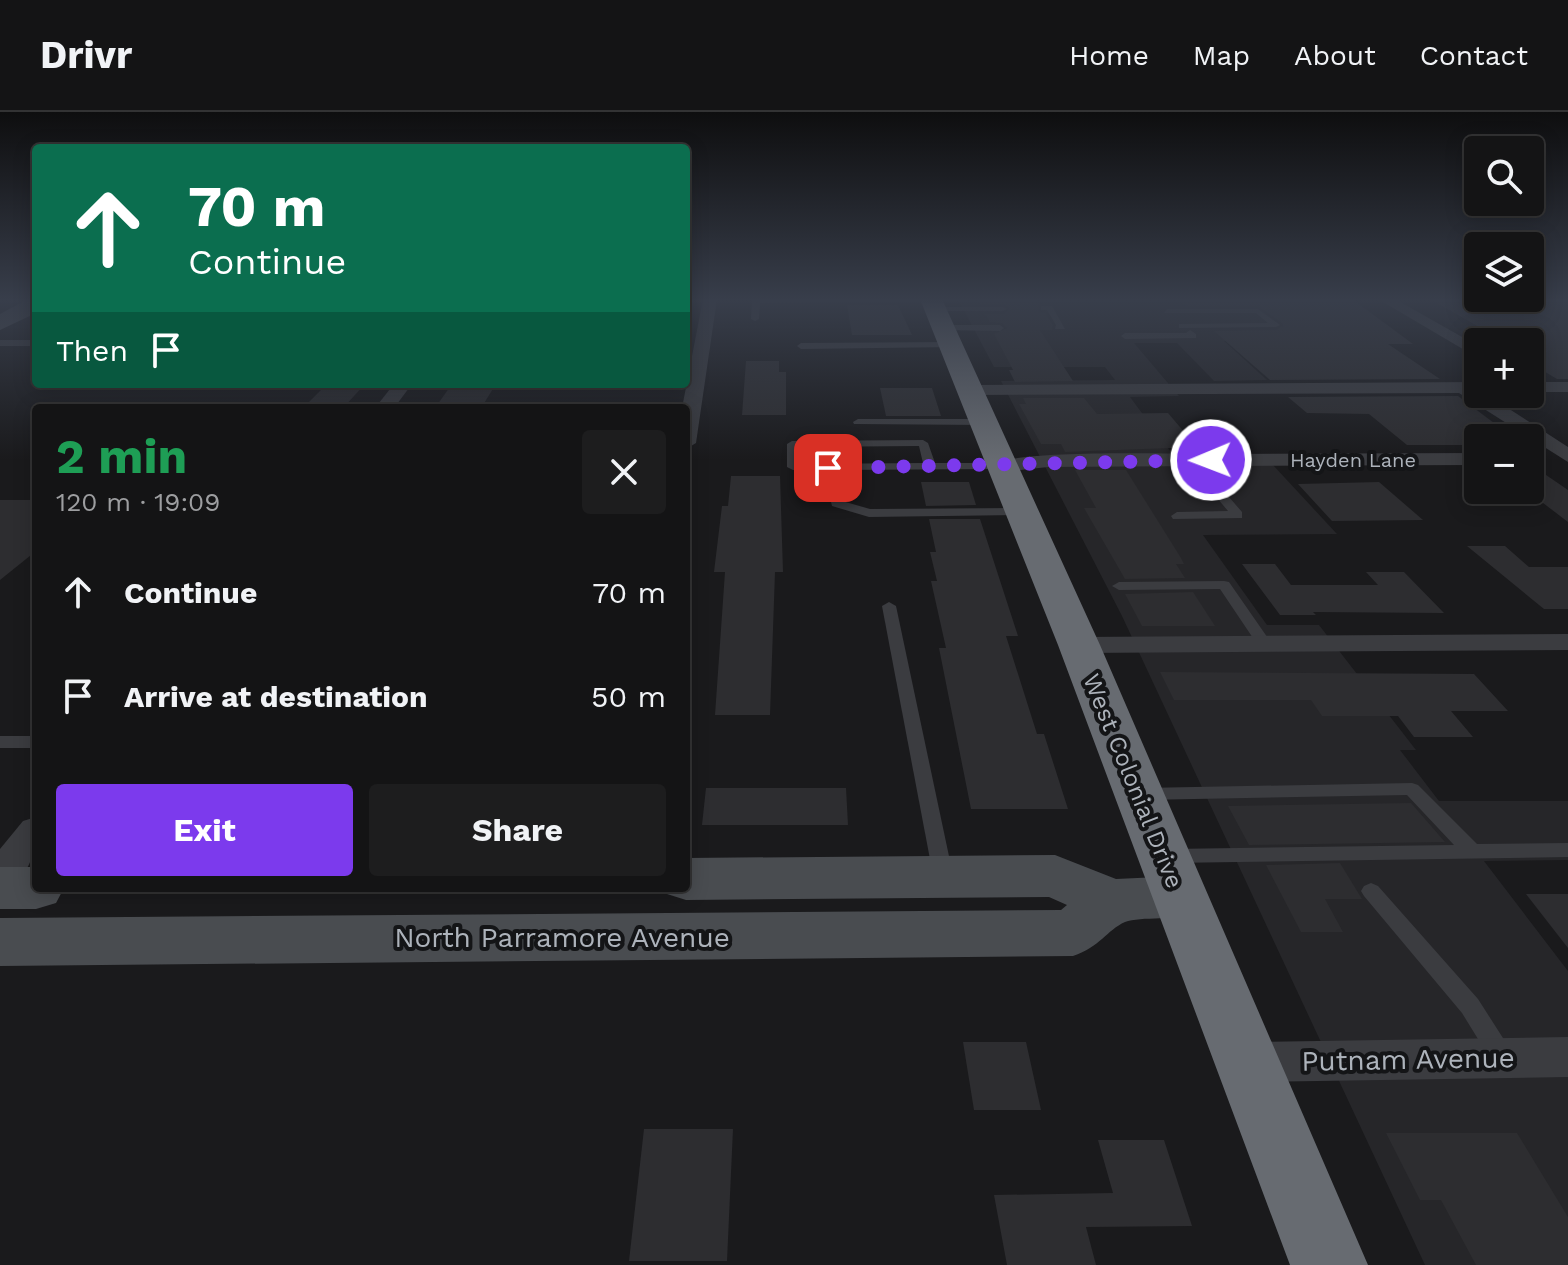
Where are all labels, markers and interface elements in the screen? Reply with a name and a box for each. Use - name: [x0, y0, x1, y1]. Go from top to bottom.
- text: Drivr: [40, 33, 132, 77]
- text: Home: [1069, 39, 1149, 72]
- text: Map: [1193, 39, 1250, 72]
- text: About: [1294, 39, 1376, 72]
- text: Contact: [1420, 39, 1528, 72]
- map controls: [1464, 136, 1544, 504]
- button: search: [1464, 136, 1544, 216]
- text: 70 m: [188, 174, 325, 240]
- icon: ahead: [56, 176, 160, 280]
- button: layers: [1464, 232, 1544, 312]
- text: Continue: [188, 241, 346, 283]
- icon: arrive: [144, 328, 188, 372]
- button: +: [1464, 328, 1544, 408]
- text: Then: [56, 333, 128, 368]
- position arrow: [1169, 418, 1253, 502]
- button: −: [1464, 424, 1544, 504]
- text: 2 min: [56, 428, 187, 485]
- button: close: [582, 430, 666, 514]
- pin: [794, 434, 862, 502]
- icon: arrive: [806, 446, 850, 490]
- street label: Hayden Lane: [1290, 448, 1416, 472]
- text: 120 m · 19:09: [56, 487, 220, 517]
- icon: ahead: [56, 570, 100, 614]
- text: Continue: [124, 575, 257, 610]
- text: 70 m: [592, 575, 666, 610]
- street label: West Colonial Drive: [1077, 670, 1189, 892]
- icon: arrive: [56, 674, 100, 718]
- text: Arrive at destination: [124, 679, 428, 714]
- text: 50 m: [591, 679, 666, 714]
- button: Exit: [56, 784, 353, 876]
- button: Share: [369, 784, 666, 876]
- street label: North Parramore Avenue: [394, 921, 730, 954]
- street label: Putnam Avenue: [1301, 1041, 1515, 1078]

